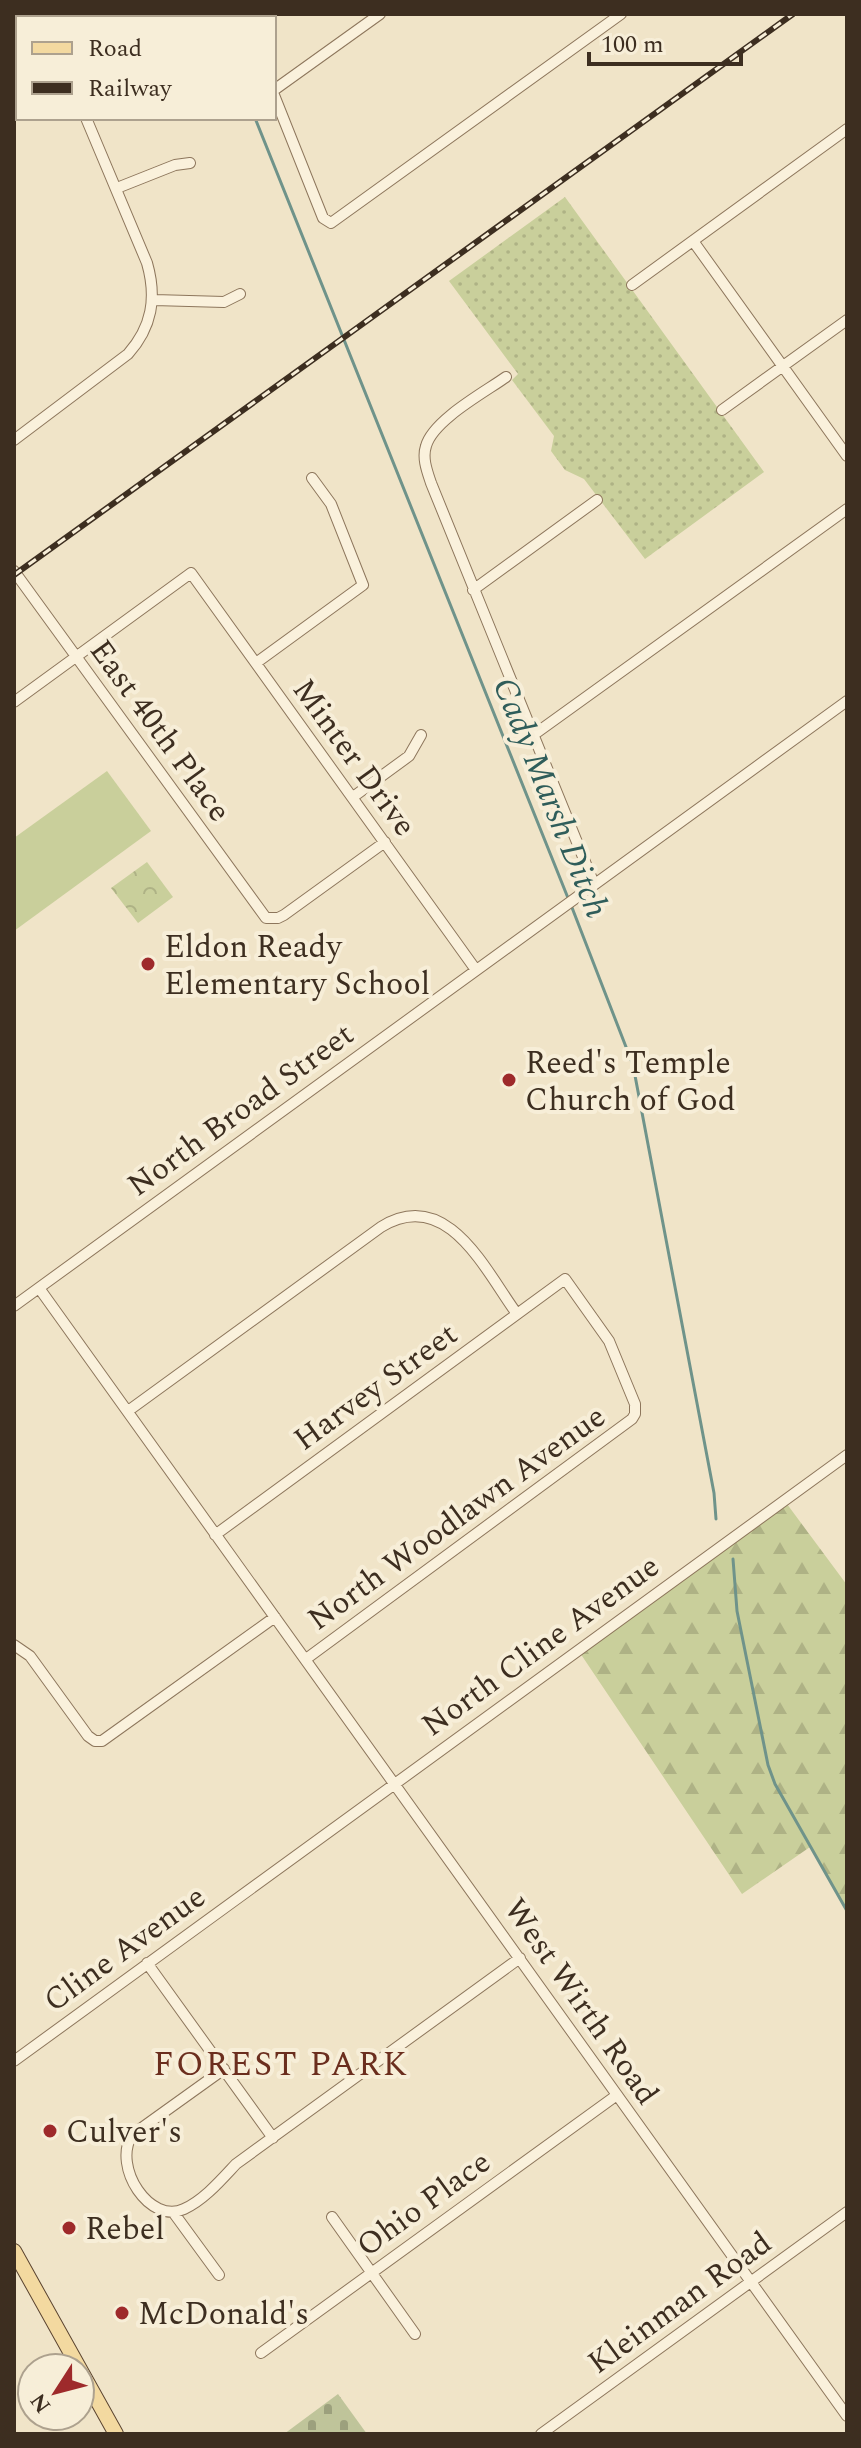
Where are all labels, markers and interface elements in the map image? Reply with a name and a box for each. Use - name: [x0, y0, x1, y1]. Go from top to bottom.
- legend: [16, 16, 276, 120]
- scale bar: [589, 16, 741, 66]
- text: 100 m: [601, 27, 664, 63]
- text: Road: [88, 31, 142, 67]
- text: Railway: [88, 71, 173, 107]
- street label: East 40th Place: [77, 629, 243, 832]
- street label: Minter Drive: [280, 669, 428, 847]
- water label: Cady Marsh Ditch: [478, 670, 622, 926]
- place label: Eldon Ready Elementary School: [164, 923, 430, 1009]
- marker: Eldon Ready Elementary School: [139, 955, 157, 973]
- street label: North Broad Street: [117, 1011, 365, 1209]
- place label: Reed's Temple Church of God: [525, 1039, 736, 1125]
- marker: Reed's Temple Church of God: [500, 1071, 518, 1089]
- street label: Harvey Street: [284, 1311, 468, 1464]
- street label: North Woodlawn Avenue: [297, 1393, 616, 1643]
- street label: North Cline Avenue: [412, 1543, 670, 1749]
- street label: Cline Avenue: [33, 1873, 216, 2025]
- street label: West Wirth Road: [491, 1888, 671, 2115]
- district label: FOREST PARK: [153, 2039, 409, 2091]
- place label: Culver's: [66, 2108, 182, 2157]
- marker: Culver's: [41, 2122, 59, 2140]
- street label: Ohio Place: [346, 2139, 501, 2270]
- place label: Rebel: [85, 2205, 165, 2254]
- marker: Rebel: [60, 2219, 78, 2237]
- street label: Kleinman Road: [577, 2219, 782, 2387]
- place label: McDonald's: [138, 2290, 309, 2339]
- marker: McDonald's: [113, 2304, 131, 2322]
- north arrow: [16, 2352, 96, 2432]
- text: N: [22, 2386, 60, 2420]

